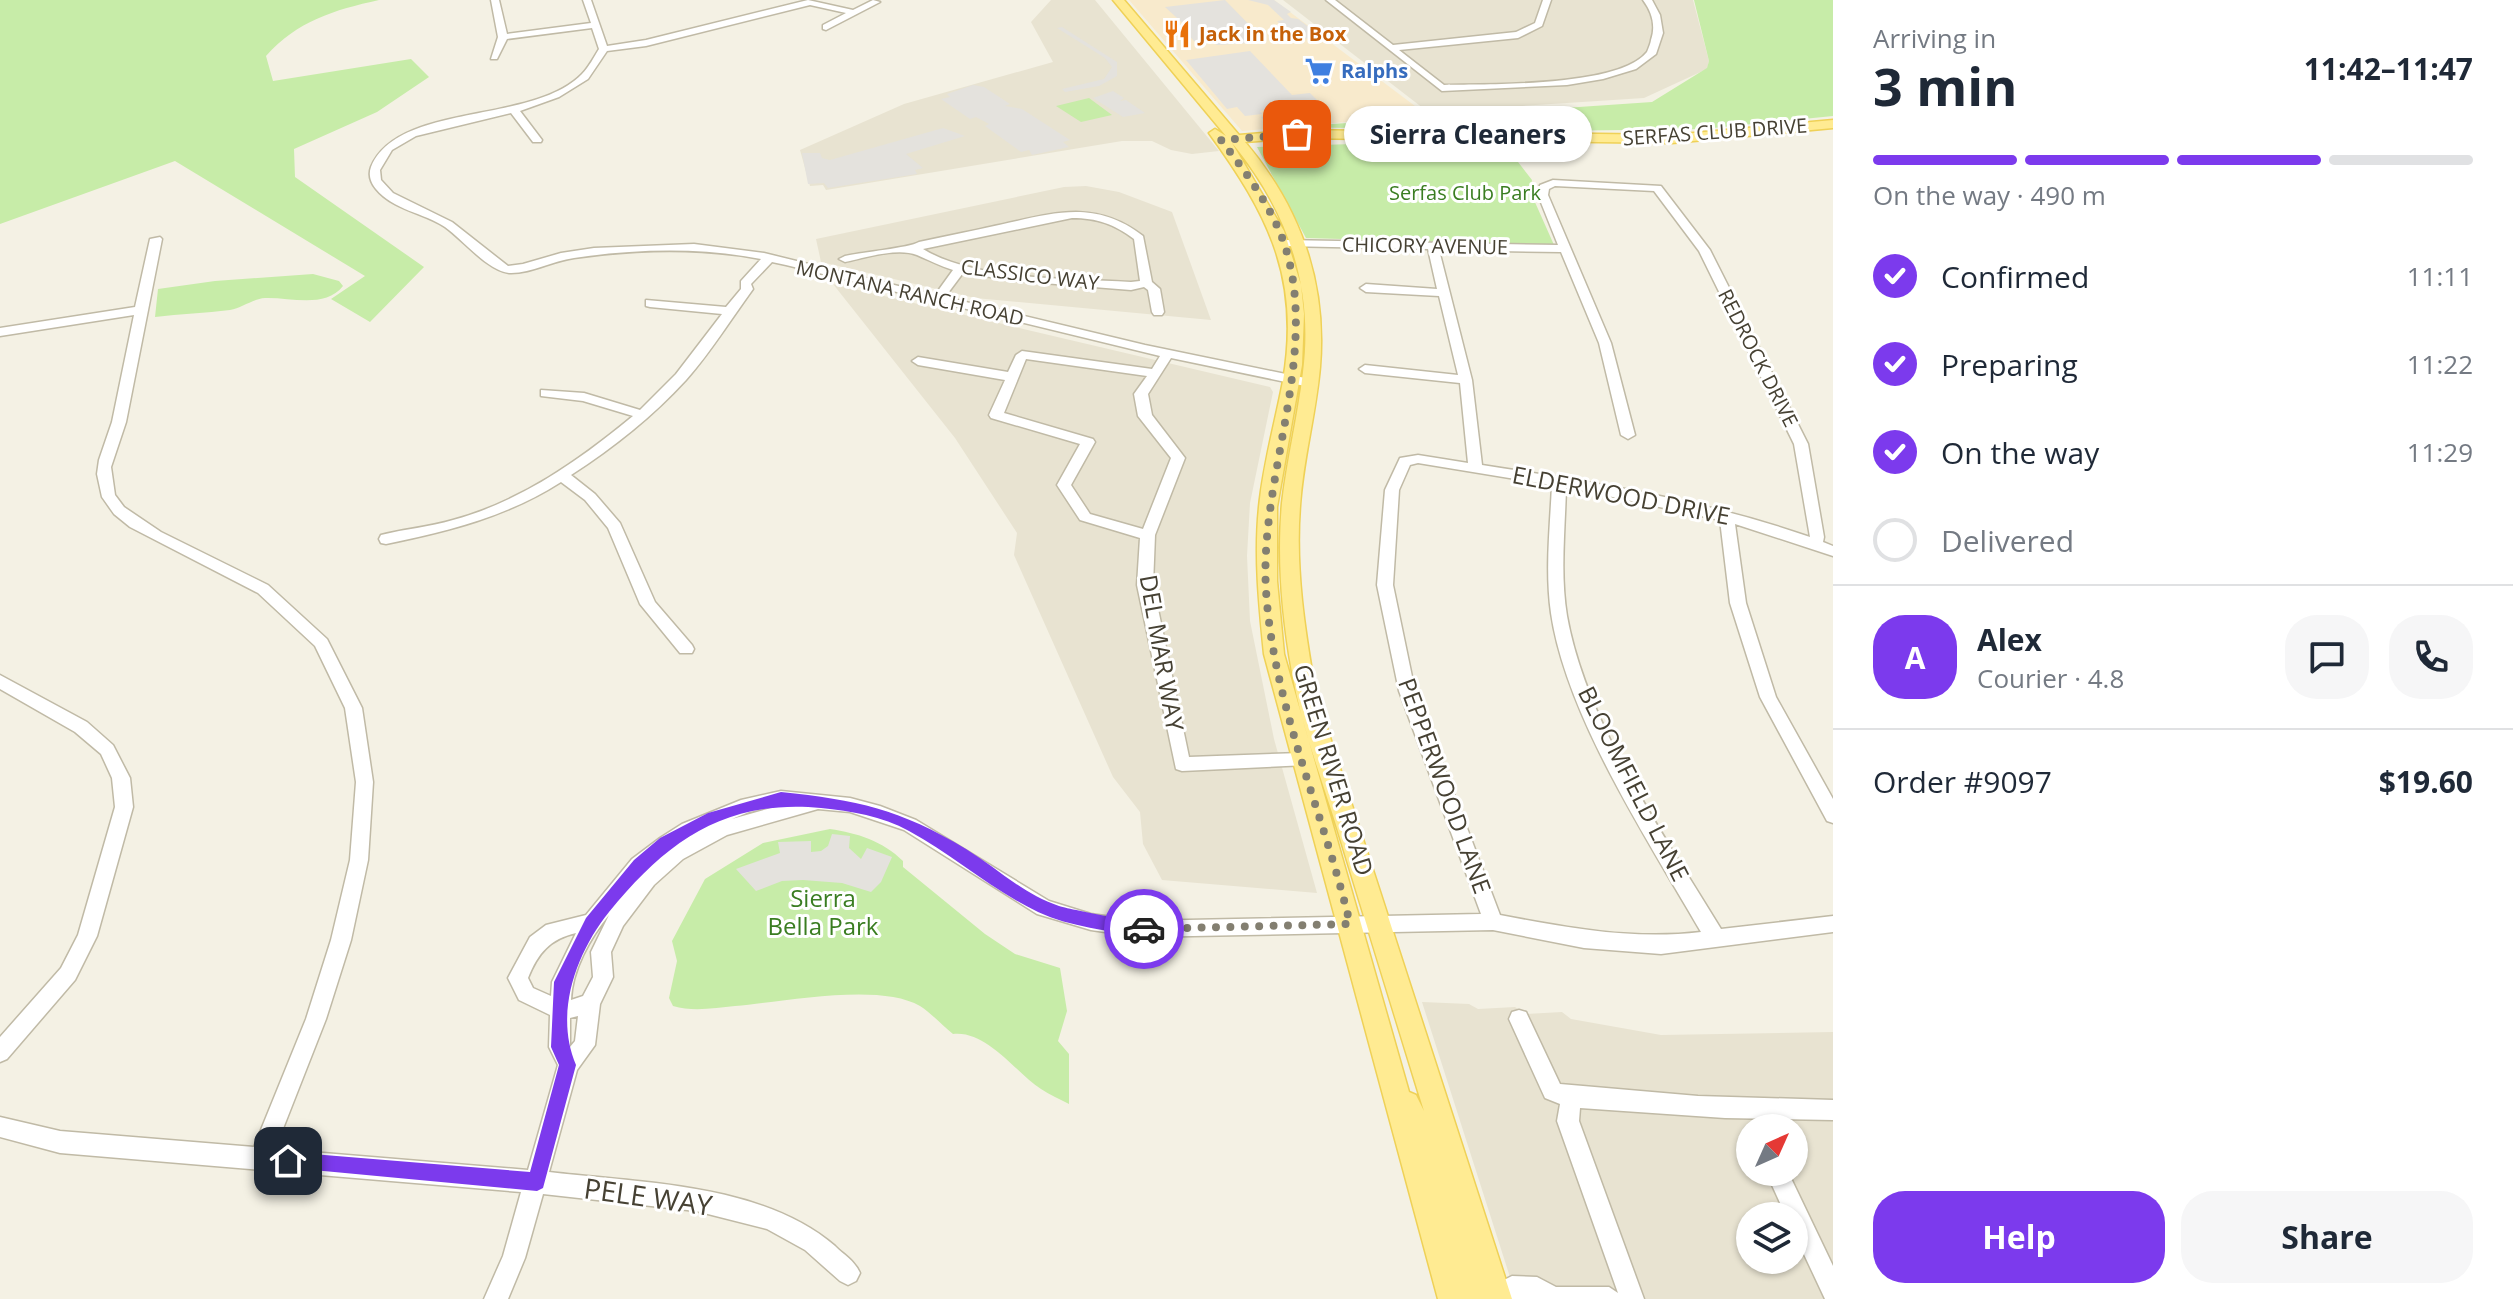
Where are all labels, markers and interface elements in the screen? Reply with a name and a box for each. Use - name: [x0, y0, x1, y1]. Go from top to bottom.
- restaurant icon: Jack in the Box: [1162, 19, 1192, 49]
- place label: Jack in the Box: [1197, 20, 1347, 47]
- text: Arriving in: [1873, 20, 1996, 56]
- text: 11:42–11:47: [2304, 48, 2473, 89]
- text: 3 min: [1873, 50, 2017, 121]
- supermarket icon: Ralphs: [1304, 56, 1334, 86]
- place label: Ralphs: [1341, 57, 1408, 84]
- pin: [1263, 100, 1331, 168]
- callout: Sierra Cleaners: [1345, 106, 1593, 162]
- icon: bag: [1275, 112, 1319, 156]
- street label: SERFAS CLUB DRIVE: [1622, 112, 1808, 151]
- text: Sierra Cleaners: [1370, 116, 1566, 152]
- text: On the way · 490 m: [1873, 177, 2106, 213]
- park label: Serfas Club Park: [1389, 179, 1542, 206]
- street label: CHICORY AVENUE: [1342, 231, 1508, 260]
- street label: MONTANA RANCH ROAD: [794, 253, 1027, 332]
- street label: CLASSICO WAY: [960, 253, 1101, 296]
- icon: check: [1873, 254, 1917, 298]
- text: Confirmed: [1941, 256, 2089, 297]
- text: 11:11: [2407, 258, 2473, 294]
- street label: REDROCK DRIVE: [1712, 284, 1805, 431]
- icon: check: [1873, 342, 1917, 386]
- text: Preparing: [1941, 344, 2078, 385]
- text: 11:22: [2407, 346, 2473, 382]
- icon: check: [1873, 430, 1917, 474]
- text: On the way: [1941, 432, 2099, 473]
- text: 11:29: [2407, 434, 2473, 470]
- street label: ELDERWOOD DRIVE: [1510, 457, 1733, 532]
- text: Delivered: [1941, 520, 2074, 561]
- street label: DEL MAR WAY: [1133, 572, 1193, 734]
- button: chat: [2285, 615, 2369, 699]
- button: phone: [2389, 615, 2473, 699]
- text: Alex: [1977, 619, 2042, 660]
- text: A: [1905, 637, 1925, 678]
- street label: GREEN RIVER ROAD: [1287, 660, 1382, 879]
- text: Courier · 4.8: [1977, 660, 2124, 696]
- street label: PEPPERWOOD LANE: [1391, 673, 1500, 898]
- street label: BLOOMFIELD LANE: [1571, 680, 1698, 886]
- text: Order #9097: [1873, 761, 2052, 802]
- text: $19.60: [2379, 761, 2473, 802]
- park label: Sierra Bella Park: [768, 881, 879, 942]
- courier: [1104, 889, 1184, 969]
- icon: car: [1122, 907, 1166, 951]
- north arrow: [1736, 1114, 1808, 1186]
- map controls: [1736, 1114, 1808, 1274]
- pin: [254, 1127, 322, 1195]
- icon: home: [266, 1139, 310, 1183]
- street label: PELE WAY: [582, 1168, 715, 1224]
- button: Help: [1873, 1191, 2165, 1283]
- button: Share: [2181, 1191, 2473, 1283]
- button: layers: [1736, 1202, 1808, 1274]

